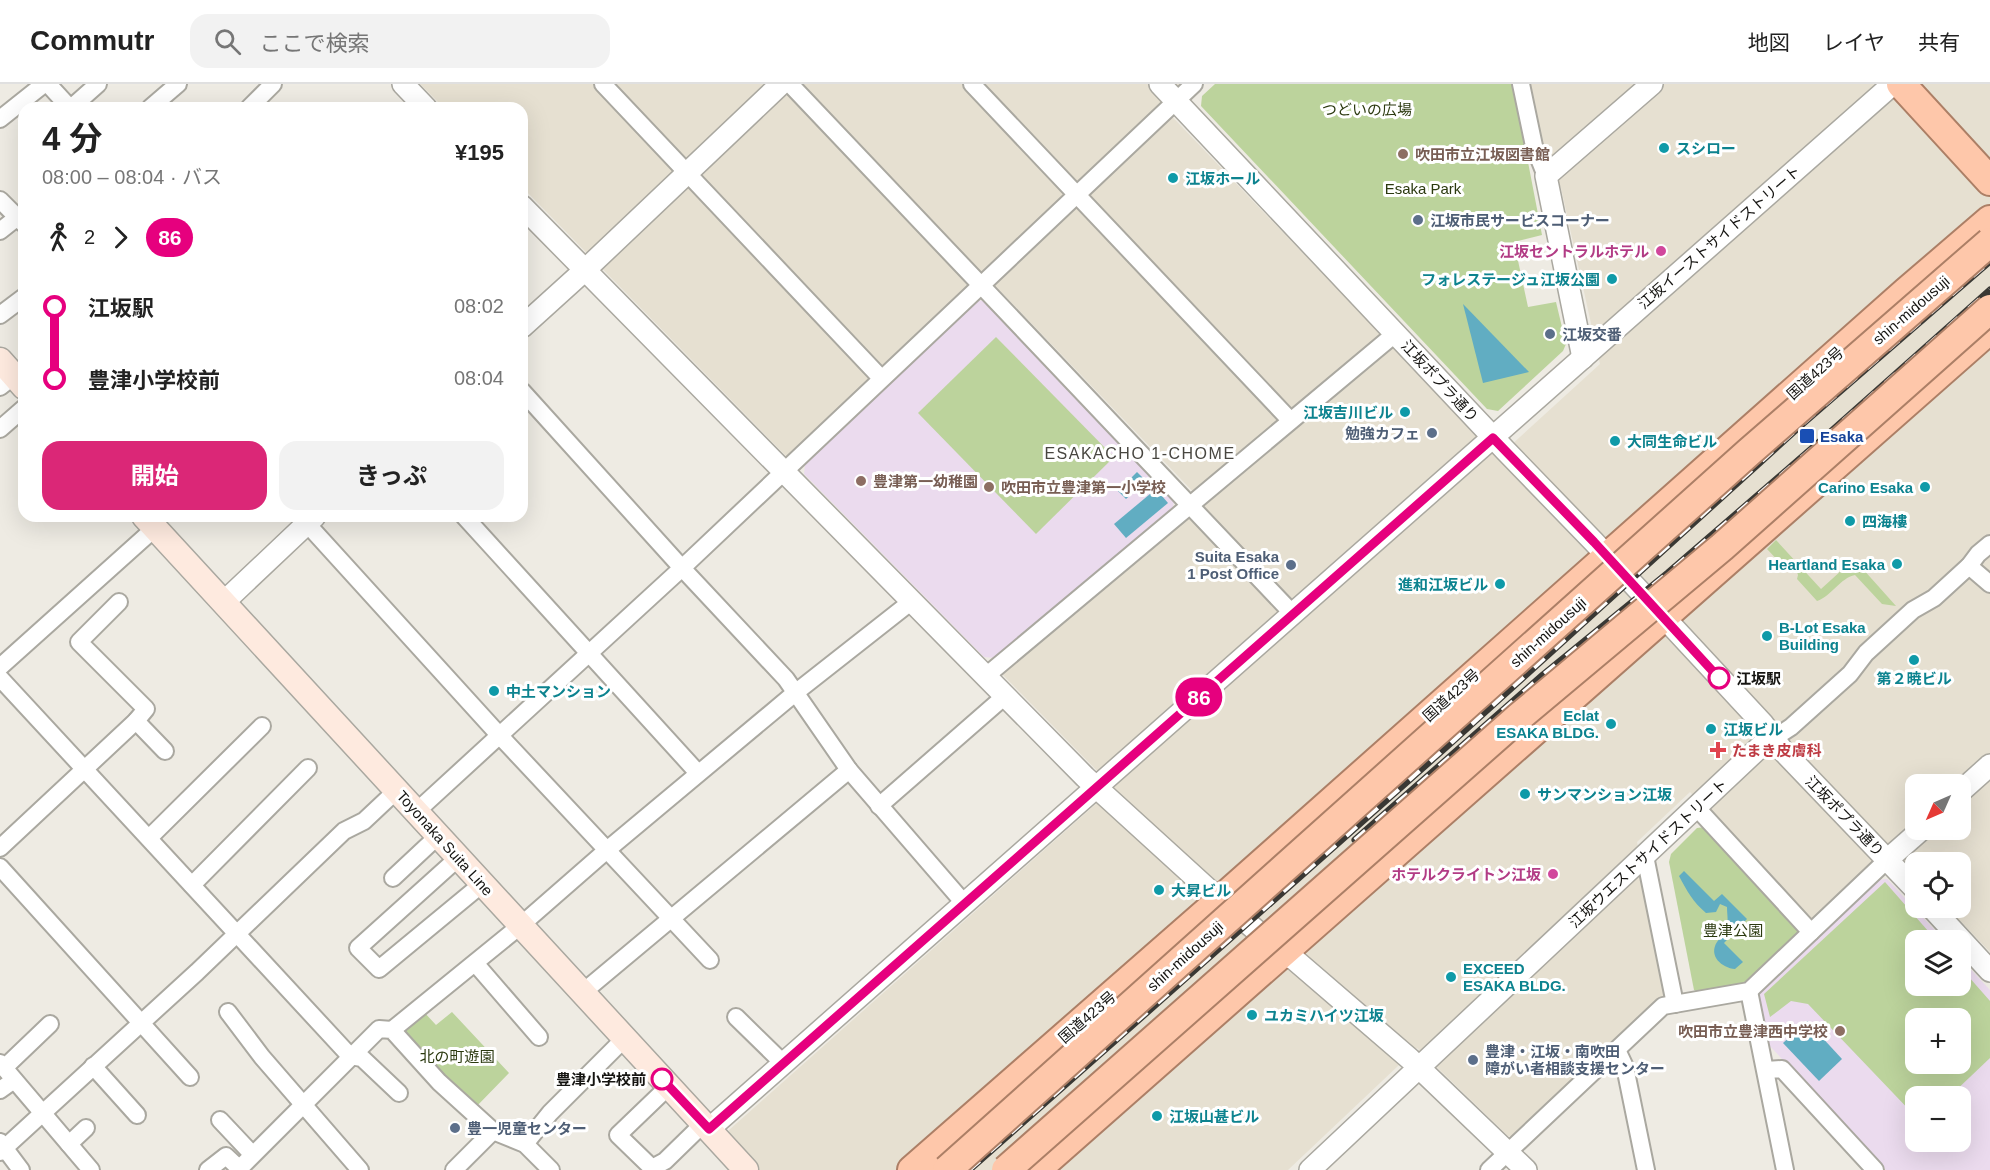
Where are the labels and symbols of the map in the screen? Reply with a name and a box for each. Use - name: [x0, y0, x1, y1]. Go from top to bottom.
- park label: つどいの広場: [1322, 101, 1412, 118]
- place label: スシロー: [1676, 140, 1736, 157]
- marker: スシロー: [1657, 141, 1671, 155]
- place label: 吹田市立江坂図書館: [1415, 146, 1550, 163]
- marker: 吹田市立江坂図書館: [1396, 147, 1410, 161]
- street label: 江坂イーストサイドストリート: [1634, 162, 1804, 312]
- place label: 江坂ホール: [1185, 170, 1260, 187]
- marker: 江坂ホール: [1166, 171, 1180, 185]
- park label: Esaka Park: [1385, 180, 1462, 197]
- place label: 江坂市民サービスコーナー: [1430, 212, 1610, 229]
- marker: 江坂市民サービスコーナー: [1411, 213, 1425, 227]
- place label: 江坂セントラルホテル: [1499, 243, 1649, 260]
- marker: 江坂セントラルホテル: [1654, 244, 1668, 258]
- place label: フォレステージュ江坂公園: [1421, 271, 1600, 288]
- marker: フォレステージュ江坂公園: [1605, 272, 1619, 286]
- street label: shin-midousuji: [1869, 272, 1953, 348]
- place label: 江坂交番: [1562, 326, 1622, 343]
- marker: 江坂交番: [1543, 327, 1557, 341]
- street label: 江坂ポプラ通り: [1398, 337, 1482, 425]
- street label: 国道423号: [1783, 343, 1847, 403]
- place label: 江坂吉川ビル: [1303, 404, 1393, 421]
- marker: 江坂吉川ビル: [1398, 405, 1412, 419]
- place label: 勉強カフェ: [1345, 425, 1420, 442]
- marker: 勉強カフェ: [1425, 426, 1439, 440]
- marker: Esaka: [1798, 427, 1816, 445]
- place label: Esaka: [1820, 428, 1864, 445]
- place label: 大同生命ビル: [1627, 433, 1717, 450]
- marker: 大同生命ビル: [1608, 434, 1622, 448]
- district label: ESAKACHO 1-CHOME: [1044, 445, 1236, 462]
- place label: 豊津第一幼稚園: [873, 473, 978, 490]
- marker: 豊津第一幼稚園: [854, 474, 868, 488]
- place label: 吹田市立豊津第一小学校: [1001, 479, 1166, 496]
- place label: Carino Esaka: [1818, 479, 1914, 496]
- marker: 吹田市立豊津第一小学校: [982, 480, 996, 494]
- marker: Carino Esaka: [1918, 480, 1932, 494]
- place label: 四海樓: [1862, 513, 1907, 530]
- marker: 四海樓: [1843, 514, 1857, 528]
- place label: Suita Esaka 1 Post Office: [1187, 548, 1280, 582]
- place label: Heartland Esaka: [1768, 556, 1886, 573]
- marker: Heartland Esaka: [1890, 557, 1904, 571]
- marker: Suita Esaka 1 Post Office: [1284, 558, 1298, 572]
- place label: 進和江坂ビル: [1398, 576, 1488, 593]
- marker: 進和江坂ビル: [1493, 577, 1507, 591]
- street label: shin-midousuji: [1507, 594, 1589, 670]
- place label: B-Lot Esaka Building: [1779, 619, 1866, 653]
- marker: B-Lot Esaka Building: [1760, 629, 1774, 643]
- marker: 第２暁ビル: [1907, 653, 1921, 667]
- street label: 国道423号: [1419, 665, 1483, 725]
- marker: 江坂駅: [1708, 667, 1730, 689]
- place label: 江坂駅: [1736, 670, 1781, 687]
- place label: 第２暁ビル: [1876, 670, 1952, 687]
- line badge: 86: [1172, 678, 1226, 716]
- place label: 中土マンション: [506, 683, 611, 700]
- marker: 中土マンション: [487, 684, 501, 698]
- place label: Eclat ESAKA BLDG.: [1496, 707, 1599, 741]
- marker: Eclat ESAKA BLDG.: [1604, 717, 1618, 731]
- place label: 江坂ビル: [1723, 721, 1783, 738]
- marker: 江坂ビル: [1704, 722, 1718, 736]
- marker: たまき皮膚科: [1709, 741, 1727, 759]
- place label: たまき皮膚科: [1732, 742, 1822, 759]
- street label: 江坂ポプラ通り: [1802, 772, 1888, 860]
- north arrow: [1905, 774, 1971, 840]
- street label: 江坂ウエストサイドストリート: [1565, 775, 1731, 931]
- place label: サンマンション江坂: [1537, 786, 1672, 803]
- street label: Toyonaka Suita Line: [393, 787, 497, 899]
- marker: サンマンション江坂: [1518, 787, 1532, 801]
- place label: ホテルクライトン江坂: [1391, 866, 1541, 883]
- marker: ホテルクライトン江坂: [1546, 867, 1560, 881]
- place label: 大昇ビル: [1171, 882, 1231, 899]
- marker: 大昇ビル: [1152, 883, 1166, 897]
- street label: shin-midousuji: [1144, 918, 1226, 994]
- park label: 豊津公園: [1703, 922, 1763, 939]
- place label: EXCEED ESAKA BLDG.: [1463, 960, 1566, 994]
- marker: EXCEED ESAKA BLDG.: [1444, 970, 1458, 984]
- street label: 国道423号: [1055, 988, 1119, 1046]
- place label: ユカミハイツ江坂: [1264, 1007, 1384, 1024]
- marker: ユカミハイツ江坂: [1245, 1008, 1259, 1022]
- place label: 吹田市立豊津西中学校: [1678, 1023, 1828, 1040]
- marker: 吹田市立豊津西中学校: [1833, 1024, 1847, 1038]
- place label: 豊津・江坂・南吹田 障がい者相談支援センター: [1485, 1043, 1665, 1077]
- park label: 北の町遊園: [419, 1048, 495, 1065]
- marker: 豊津・江坂・南吹田 障がい者相談支援センター: [1466, 1053, 1480, 1067]
- marker: 豊津小学校前: [651, 1068, 673, 1090]
- place label: 豊津小学校前: [556, 1071, 646, 1088]
- place label: 江坂山甚ビル: [1169, 1108, 1259, 1125]
- marker: 江坂山甚ビル: [1150, 1109, 1164, 1123]
- place label: 豊一児童センター: [467, 1120, 587, 1137]
- marker: 豊一児童センター: [448, 1121, 462, 1135]

